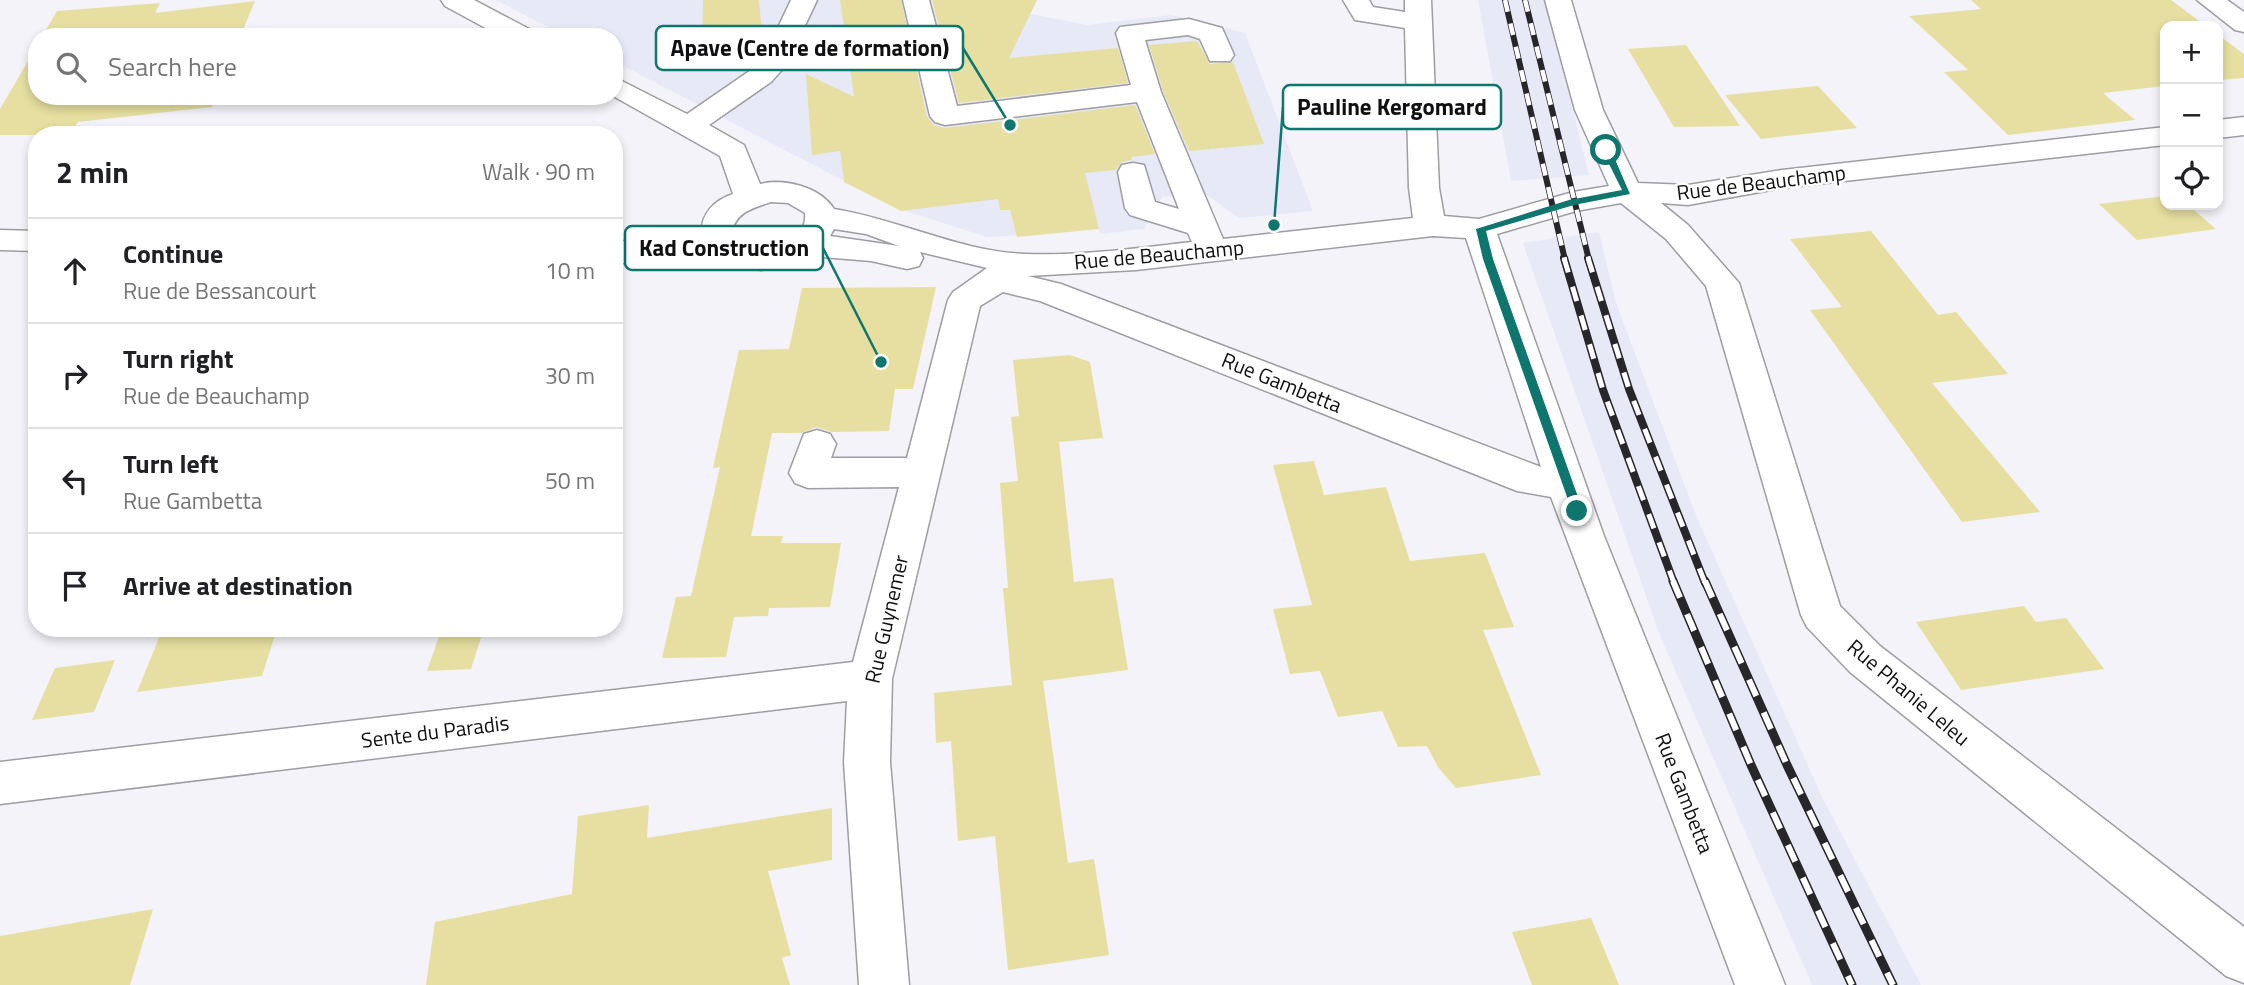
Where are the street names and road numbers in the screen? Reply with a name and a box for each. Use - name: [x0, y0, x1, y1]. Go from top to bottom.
- street label: Rue de Beauchamp: [1674, 156, 1848, 208]
- street label: Rue de Beauchamp: [1073, 231, 1245, 277]
- street label: Rue Gambetta: [1217, 343, 1347, 421]
- street label: Rue Guynemer: [856, 552, 916, 686]
- street label: Rue Phanie Leleu: [1841, 631, 1977, 753]
- street label: Sente du Paradis: [359, 706, 511, 756]
- street label: Rue Gambetta: [1647, 728, 1723, 859]

